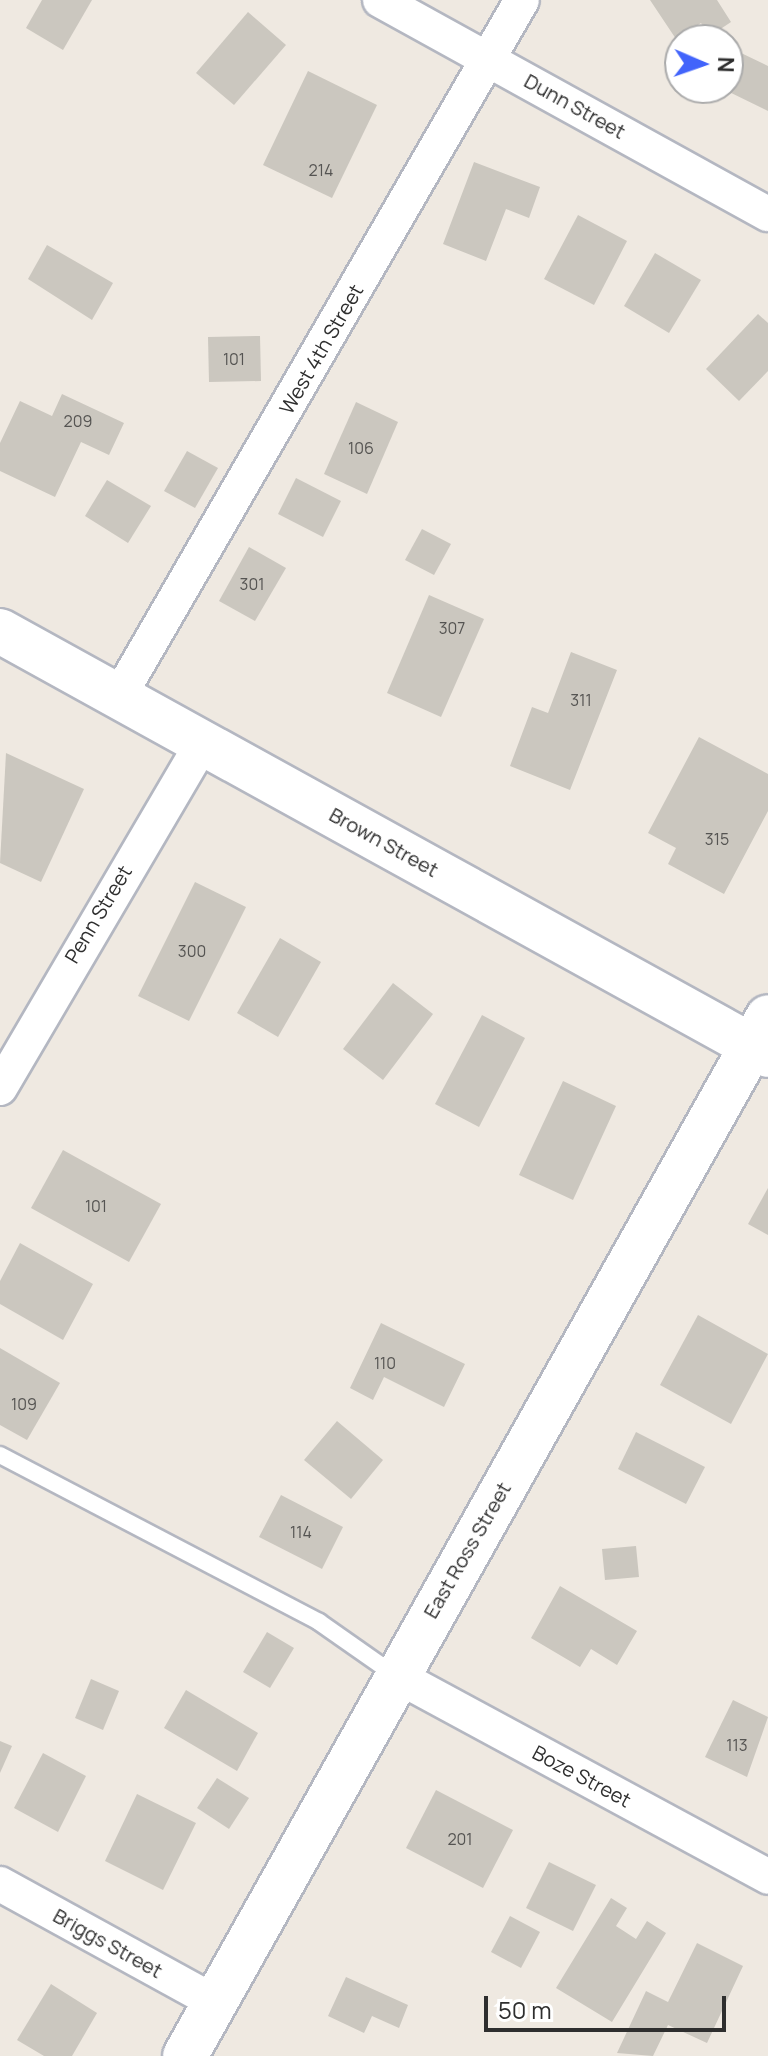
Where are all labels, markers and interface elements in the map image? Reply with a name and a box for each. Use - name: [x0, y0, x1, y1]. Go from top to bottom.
- north arrow: [664, 24, 744, 104]
- text: N: [711, 56, 741, 73]
- street label: Dunn Street: [520, 68, 630, 144]
- house number: 214: [309, 160, 333, 180]
- street label: West 4th Street: [274, 280, 368, 418]
- house number: 101: [223, 349, 245, 369]
- house number: 209: [64, 411, 92, 431]
- house number: 106: [348, 438, 374, 458]
- house number: 301: [240, 574, 264, 594]
- house number: 307: [439, 618, 465, 638]
- house number: 311: [570, 690, 592, 710]
- street label: Brown Street: [325, 802, 443, 882]
- house number: 315: [705, 829, 729, 849]
- street label: Penn Street: [59, 861, 137, 967]
- house number: 300: [178, 941, 206, 961]
- house number: 101: [85, 1196, 107, 1216]
- house number: 110: [374, 1353, 396, 1373]
- house number: 109: [11, 1394, 37, 1414]
- street label: East Ross Street: [418, 1478, 516, 1622]
- house number: 114: [290, 1522, 312, 1542]
- house number: 113: [726, 1735, 748, 1755]
- street label: Boze Street: [529, 1740, 635, 1812]
- house number: 201: [447, 1829, 473, 1849]
- street label: Briggs Street: [49, 1903, 167, 1983]
- scale bar: [488, 1980, 730, 2030]
- text: 50 m: [498, 1993, 552, 2026]

